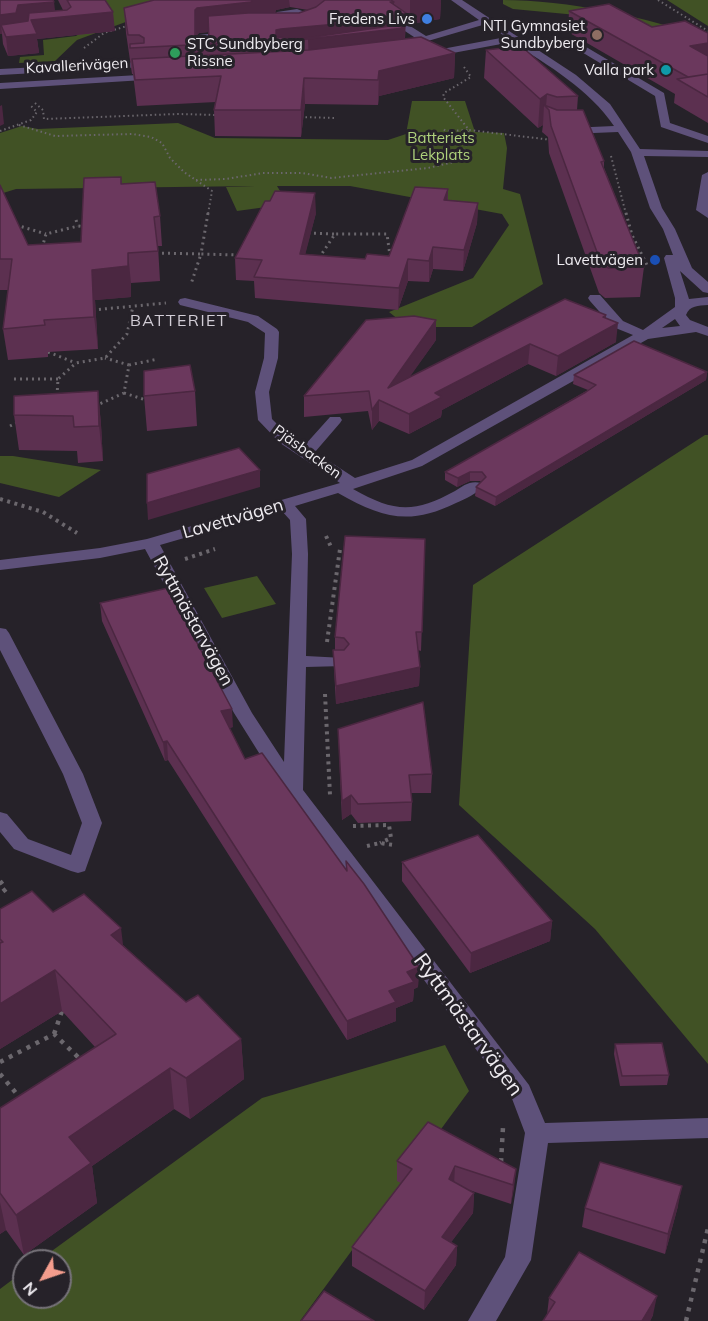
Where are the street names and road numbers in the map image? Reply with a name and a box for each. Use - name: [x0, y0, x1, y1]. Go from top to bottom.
- street label: Kavallerivägen: [25, 54, 129, 78]
- street label: Pjäsbacken: [269, 421, 345, 483]
- street label: Lavettvägen: [180, 494, 286, 544]
- street label: Ryttmästarvägen: [148, 552, 238, 690]
- street label: Ryttmästarvägen: [408, 949, 528, 1101]

